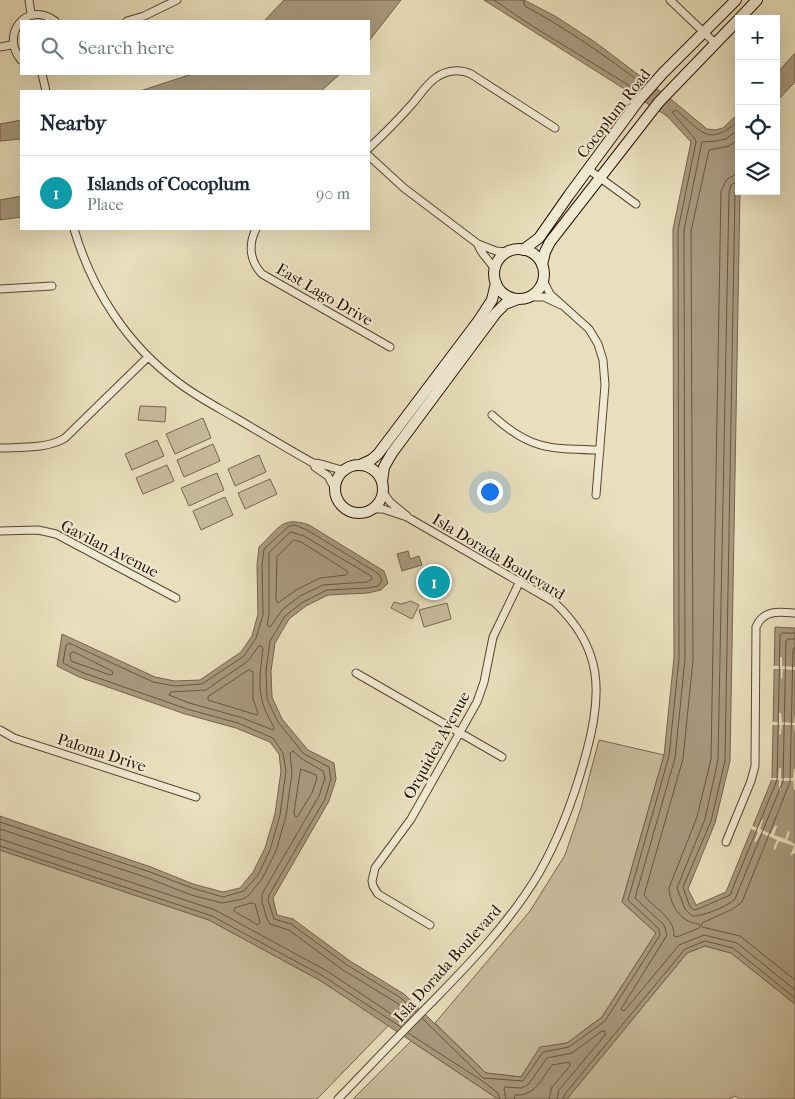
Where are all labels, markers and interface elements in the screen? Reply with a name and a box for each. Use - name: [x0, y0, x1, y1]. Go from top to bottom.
- map controls: [735, 15, 780, 195]
- button: +: [735, 15, 780, 60]
- search box: [20, 20, 370, 75]
- icon: search: [38, 34, 66, 62]
- text: Search here: [78, 37, 174, 59]
- button: −: [735, 60, 780, 105]
- street label: Cocoplum Road: [573, 65, 654, 162]
- button: locate: [735, 105, 780, 150]
- text: Nearby: [40, 111, 106, 135]
- button: layers: [735, 150, 780, 195]
- text: Islands of Cocoplum: [87, 173, 250, 195]
- text: 1: [53, 184, 59, 203]
- text: 90 m: [316, 184, 350, 203]
- text: Place: [87, 195, 123, 214]
- street label: East Lago Drive: [273, 259, 377, 330]
- your location: [477, 479, 503, 505]
- street label: Isla Dorada Boulevard: [429, 509, 569, 604]
- street label: Gavilan Avenue: [58, 516, 162, 581]
- pin: 1: [418, 563, 450, 601]
- street label: Orquidea Avenue: [399, 688, 474, 803]
- street label: Paloma Drive: [55, 729, 149, 776]
- street label: Isla Dorada Boulevard: [390, 901, 505, 1026]

